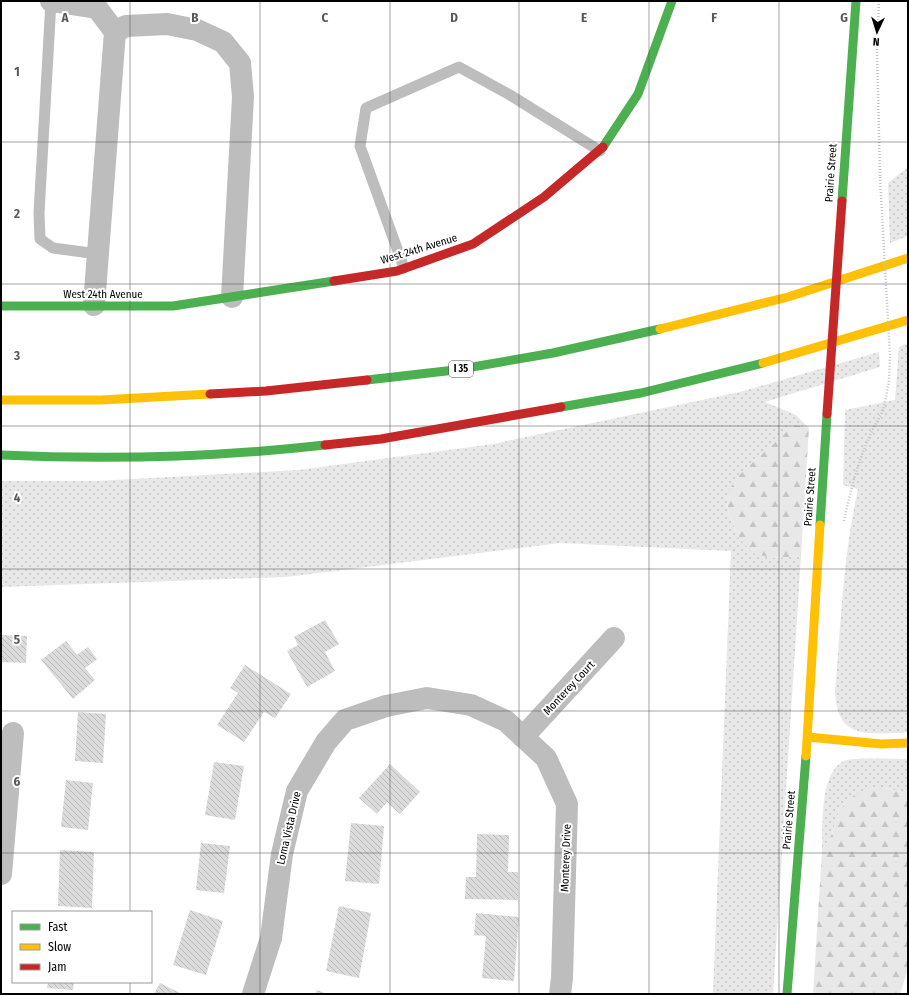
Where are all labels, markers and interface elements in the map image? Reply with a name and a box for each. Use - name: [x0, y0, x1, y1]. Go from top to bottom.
- text: A: [60, 10, 69, 25]
- text: B: [191, 10, 199, 25]
- text: C: [322, 10, 329, 25]
- text: D: [450, 10, 458, 25]
- text: E: [581, 10, 587, 25]
- text: F: [711, 10, 717, 25]
- text: G: [840, 10, 848, 25]
- north arrow: [857, 12, 897, 52]
- text: N: [873, 35, 880, 48]
- text: 1: [14, 64, 20, 79]
- street label: Prairie Street: [822, 143, 840, 203]
- text: 2: [13, 206, 20, 221]
- street label: West 24th Avenue: [379, 231, 459, 267]
- street label: West 24th Avenue: [63, 288, 143, 301]
- text: 3: [13, 348, 20, 363]
- road number: I 35: [449, 361, 473, 377]
- street label: Prairie Street: [801, 467, 819, 527]
- text: 4: [14, 490, 21, 505]
- text: 5: [14, 632, 20, 647]
- street label: Monterey Court: [541, 658, 598, 718]
- text: 6: [14, 774, 21, 789]
- street label: Loma Vista Drive: [274, 790, 304, 866]
- street label: Prairie Street: [780, 790, 798, 850]
- street label: Monterey Drive: [558, 824, 574, 892]
- legend: [12, 911, 152, 983]
- text: Fast: [48, 920, 67, 934]
- text: Slow: [48, 940, 71, 954]
- text: Jam: [48, 960, 66, 974]

